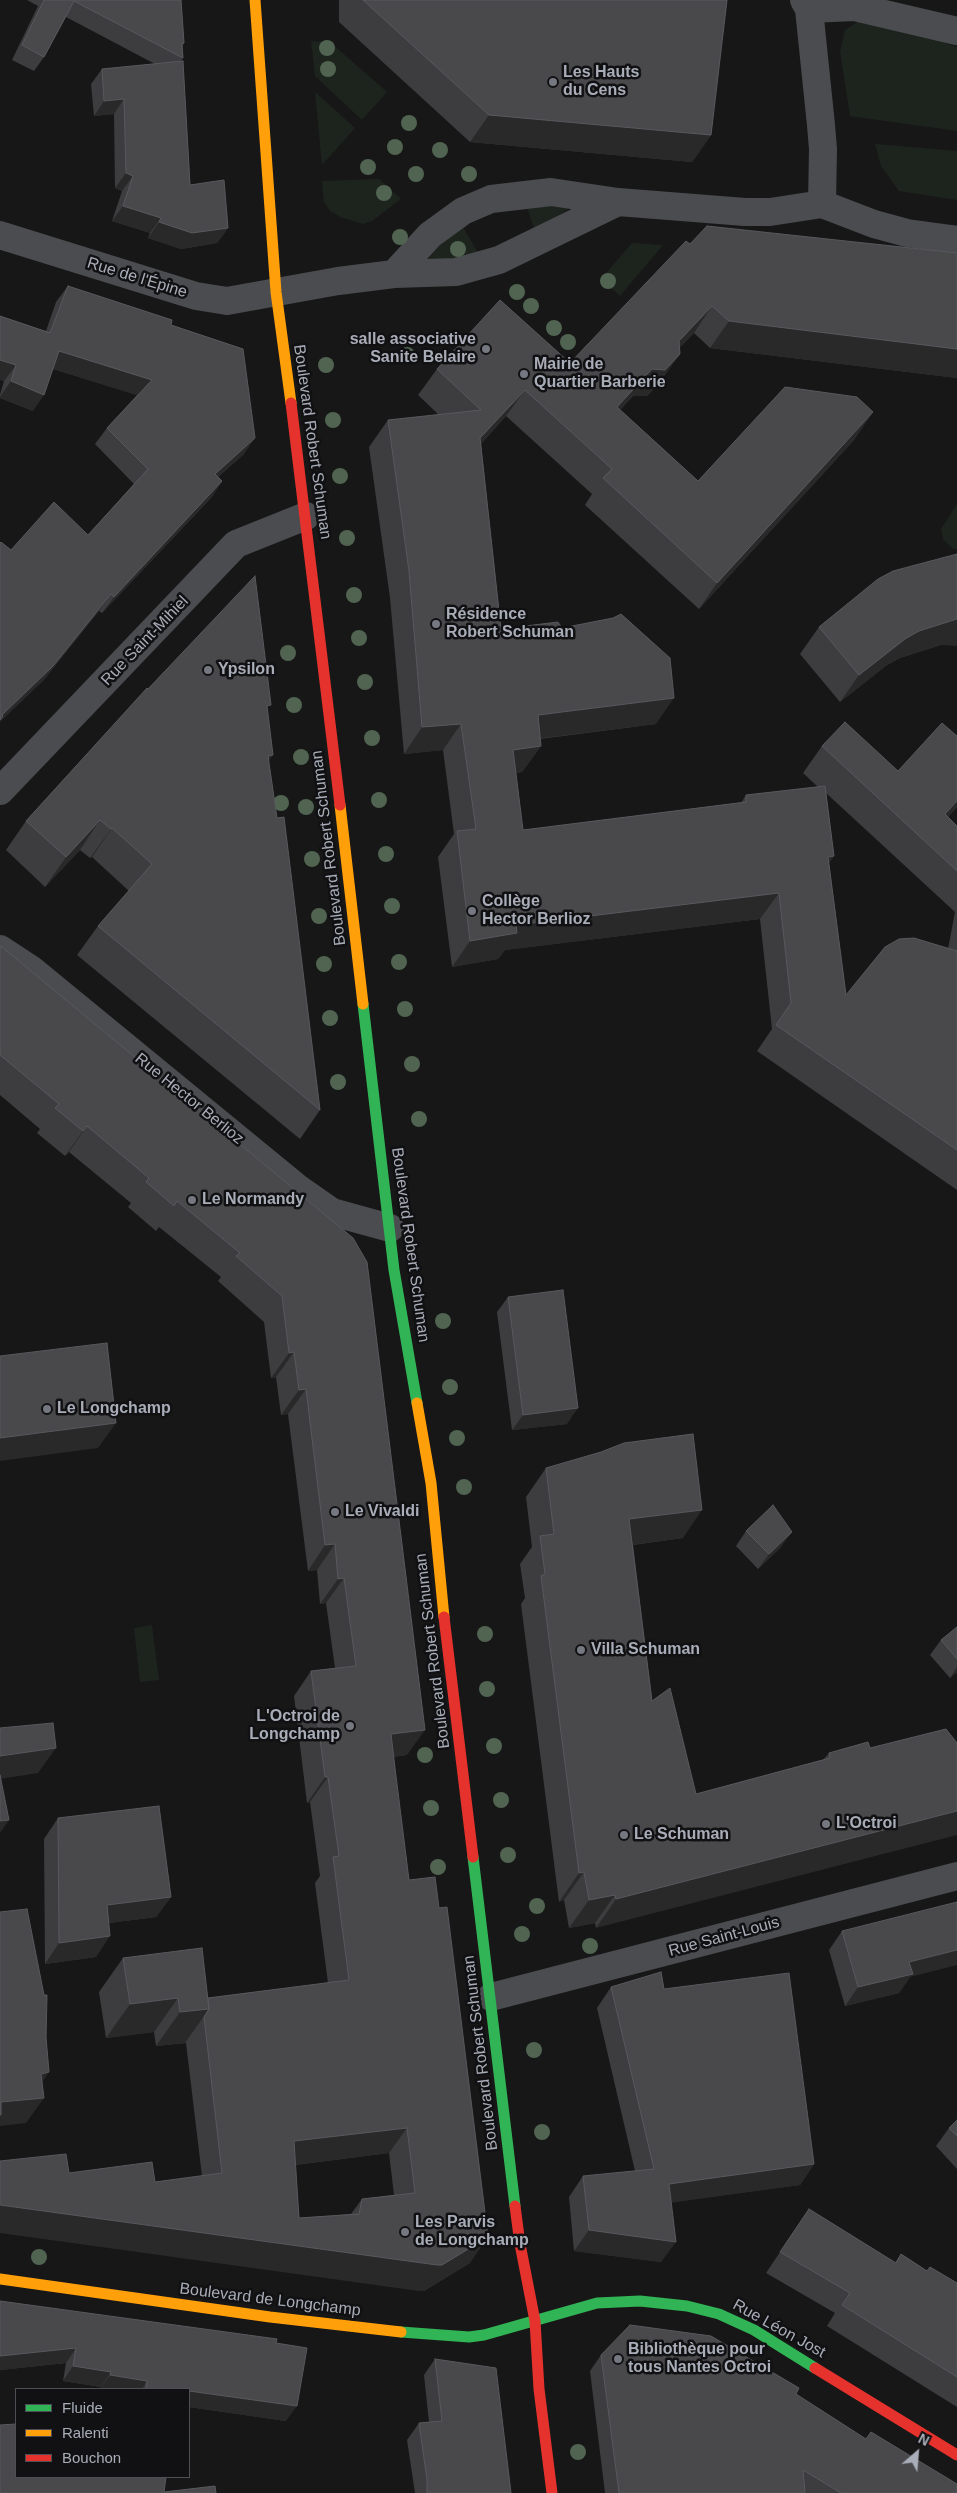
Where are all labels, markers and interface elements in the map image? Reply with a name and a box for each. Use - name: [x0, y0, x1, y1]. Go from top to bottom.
- place label: Les Hauts du Cens: [563, 63, 639, 101]
- marker: Les Hauts du Cens: [547, 76, 559, 88]
- street label: Rue de l'Épine: [85, 254, 189, 302]
- place label: salle associative Sanite Belaire: [350, 330, 476, 368]
- street label: Boulevard Robert Schuman: [289, 343, 335, 541]
- marker: salle associative Sanite Belaire: [480, 343, 492, 355]
- place label: Mairie de Quartier Barberie: [534, 355, 666, 393]
- marker: Mairie de Quartier Barberie: [518, 368, 530, 380]
- street label: Rue Saint-Mihiel: [97, 592, 193, 690]
- place label: Résidence Robert Schuman: [446, 605, 574, 643]
- marker: Résidence Robert Schuman: [430, 618, 442, 630]
- place label: Ypsilon: [218, 660, 275, 680]
- marker: Ypsilon: [202, 664, 214, 676]
- street label: Boulevard Robert Schuman: [307, 749, 351, 947]
- place label: Collège Hector Berlioz: [482, 892, 590, 930]
- marker: Collège Hector Berlioz: [466, 905, 478, 917]
- street label: Rue Hector Berlioz: [131, 1049, 247, 1149]
- street label: Boulevard Robert Schuman: [387, 1146, 433, 1344]
- place label: Le Normandy: [202, 1190, 304, 1210]
- marker: Le Normandy: [186, 1194, 198, 1206]
- place label: Le Longchamp: [57, 1399, 171, 1419]
- marker: Le Longchamp: [41, 1403, 53, 1415]
- place label: Le Vivaldi: [345, 1502, 419, 1522]
- marker: Le Vivaldi: [329, 1506, 341, 1518]
- street label: Boulevard Robert Schuman: [411, 1552, 455, 1750]
- place label: Villa Schuman: [591, 1640, 700, 1660]
- marker: Villa Schuman: [575, 1644, 587, 1656]
- place label: L'Octroi de Longchamp: [249, 1707, 340, 1745]
- marker: L'Octroi de Longchamp: [344, 1720, 356, 1732]
- place label: L'Octroi: [836, 1814, 897, 1834]
- marker: L'Octroi: [820, 1818, 832, 1830]
- place label: Le Schuman: [634, 1825, 729, 1845]
- marker: Le Schuman: [618, 1829, 630, 1841]
- street label: Rue Saint-Louis: [667, 1913, 781, 1961]
- street label: Boulevard Robert Schuman: [459, 1954, 503, 2152]
- place label: Les Parvis de Longchamp: [415, 2213, 529, 2251]
- marker: Les Parvis de Longchamp: [399, 2226, 411, 2238]
- street label: Boulevard de Longchamp: [178, 2279, 362, 2321]
- street label: Rue Léon Jost: [729, 2296, 829, 2362]
- place label: Bibliothèque pour tous Nantes Octroi: [628, 2340, 771, 2378]
- marker: Bibliothèque pour tous Nantes Octroi: [612, 2353, 624, 2365]
- legend: [15, 2388, 190, 2478]
- text: Fluide: [62, 2399, 103, 2416]
- text: Ralenti: [62, 2424, 109, 2441]
- north arrow: [892, 2428, 942, 2478]
- text: N: [916, 2430, 932, 2449]
- text: Bouchon: [62, 2449, 121, 2466]

